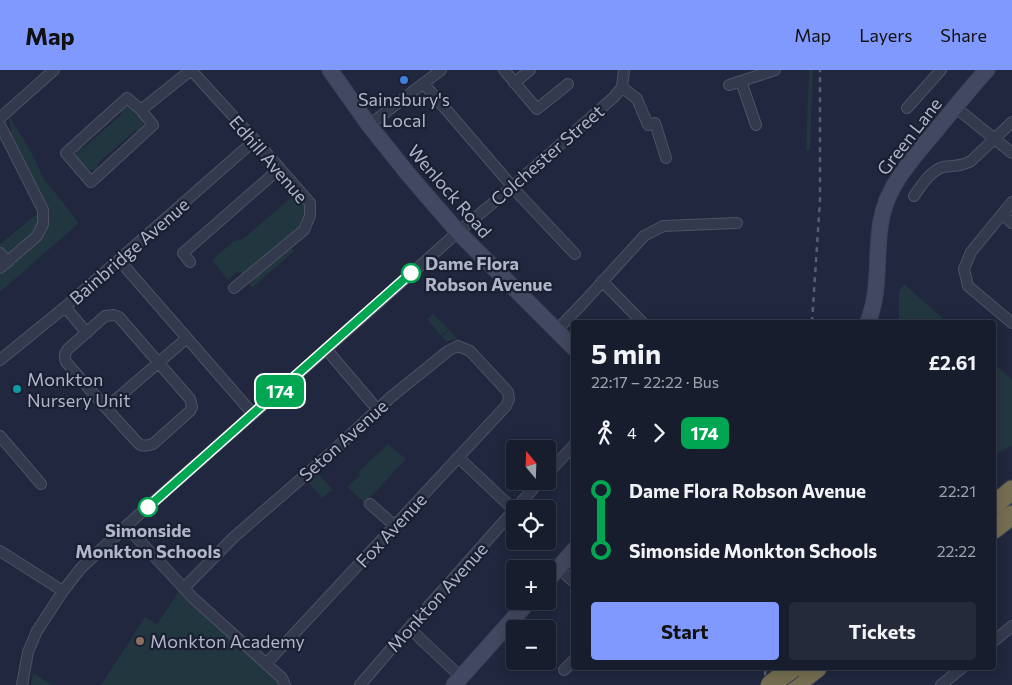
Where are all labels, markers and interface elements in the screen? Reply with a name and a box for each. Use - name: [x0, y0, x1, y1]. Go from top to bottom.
- text: Map: [25, 21, 75, 50]
- text: Map: [794, 24, 831, 46]
- text: Layers: [859, 24, 912, 46]
- text: Share: [940, 24, 987, 46]
- marker: Sainsbury's Local: [398, 74, 410, 86]
- place label: Sainsbury's Local: [358, 88, 450, 131]
- street label: Green Lane: [872, 93, 946, 179]
- street label: Colchester Street: [486, 100, 608, 210]
- street label: Edhill Avenue: [225, 111, 313, 207]
- street label: Wenlock Road: [404, 140, 496, 242]
- street label: Bainbridge Avenue: [65, 193, 193, 309]
- place label: Dame Flora Robson Avenue: [425, 252, 552, 295]
- marker: Dame Flora Robson Avenue: [401, 263, 421, 283]
- text: 5 min: [591, 336, 661, 370]
- text: £2.61: [929, 351, 976, 374]
- place label: Monkton Nursery Unit: [27, 368, 131, 411]
- text: 22:17 – 22:22 · Bus: [591, 372, 719, 391]
- line badge: 174: [251, 375, 309, 407]
- text: 174: [266, 380, 294, 402]
- marker: Monkton Nursery Unit: [11, 383, 23, 395]
- street label: Seton Avenue: [294, 394, 392, 486]
- icon: walk: [591, 419, 619, 447]
- icon: forward: [645, 419, 673, 447]
- text: 174: [691, 422, 719, 444]
- text: 4: [627, 423, 637, 442]
- north arrow: [506, 440, 556, 490]
- map controls: [506, 440, 556, 670]
- text: Dame Flora Robson Avenue: [629, 479, 866, 502]
- text: 22:21: [939, 481, 976, 500]
- street label: Fox Avenue: [351, 488, 431, 572]
- marker: Simonside Monkton Schools: [138, 497, 158, 517]
- button: locate: [506, 500, 556, 550]
- place label: Simonside Monkton Schools: [75, 519, 221, 562]
- street label: Monkton Avenue: [382, 538, 492, 656]
- text: Simonside Monkton Schools: [629, 539, 877, 562]
- text: 22:22: [937, 541, 976, 560]
- button: +: [506, 560, 556, 610]
- button: Start: [591, 602, 779, 660]
- button: Tickets: [789, 602, 976, 660]
- button: −: [506, 620, 556, 670]
- place label: Monkton Academy: [150, 630, 305, 652]
- marker: Monkton Academy: [134, 635, 146, 647]

